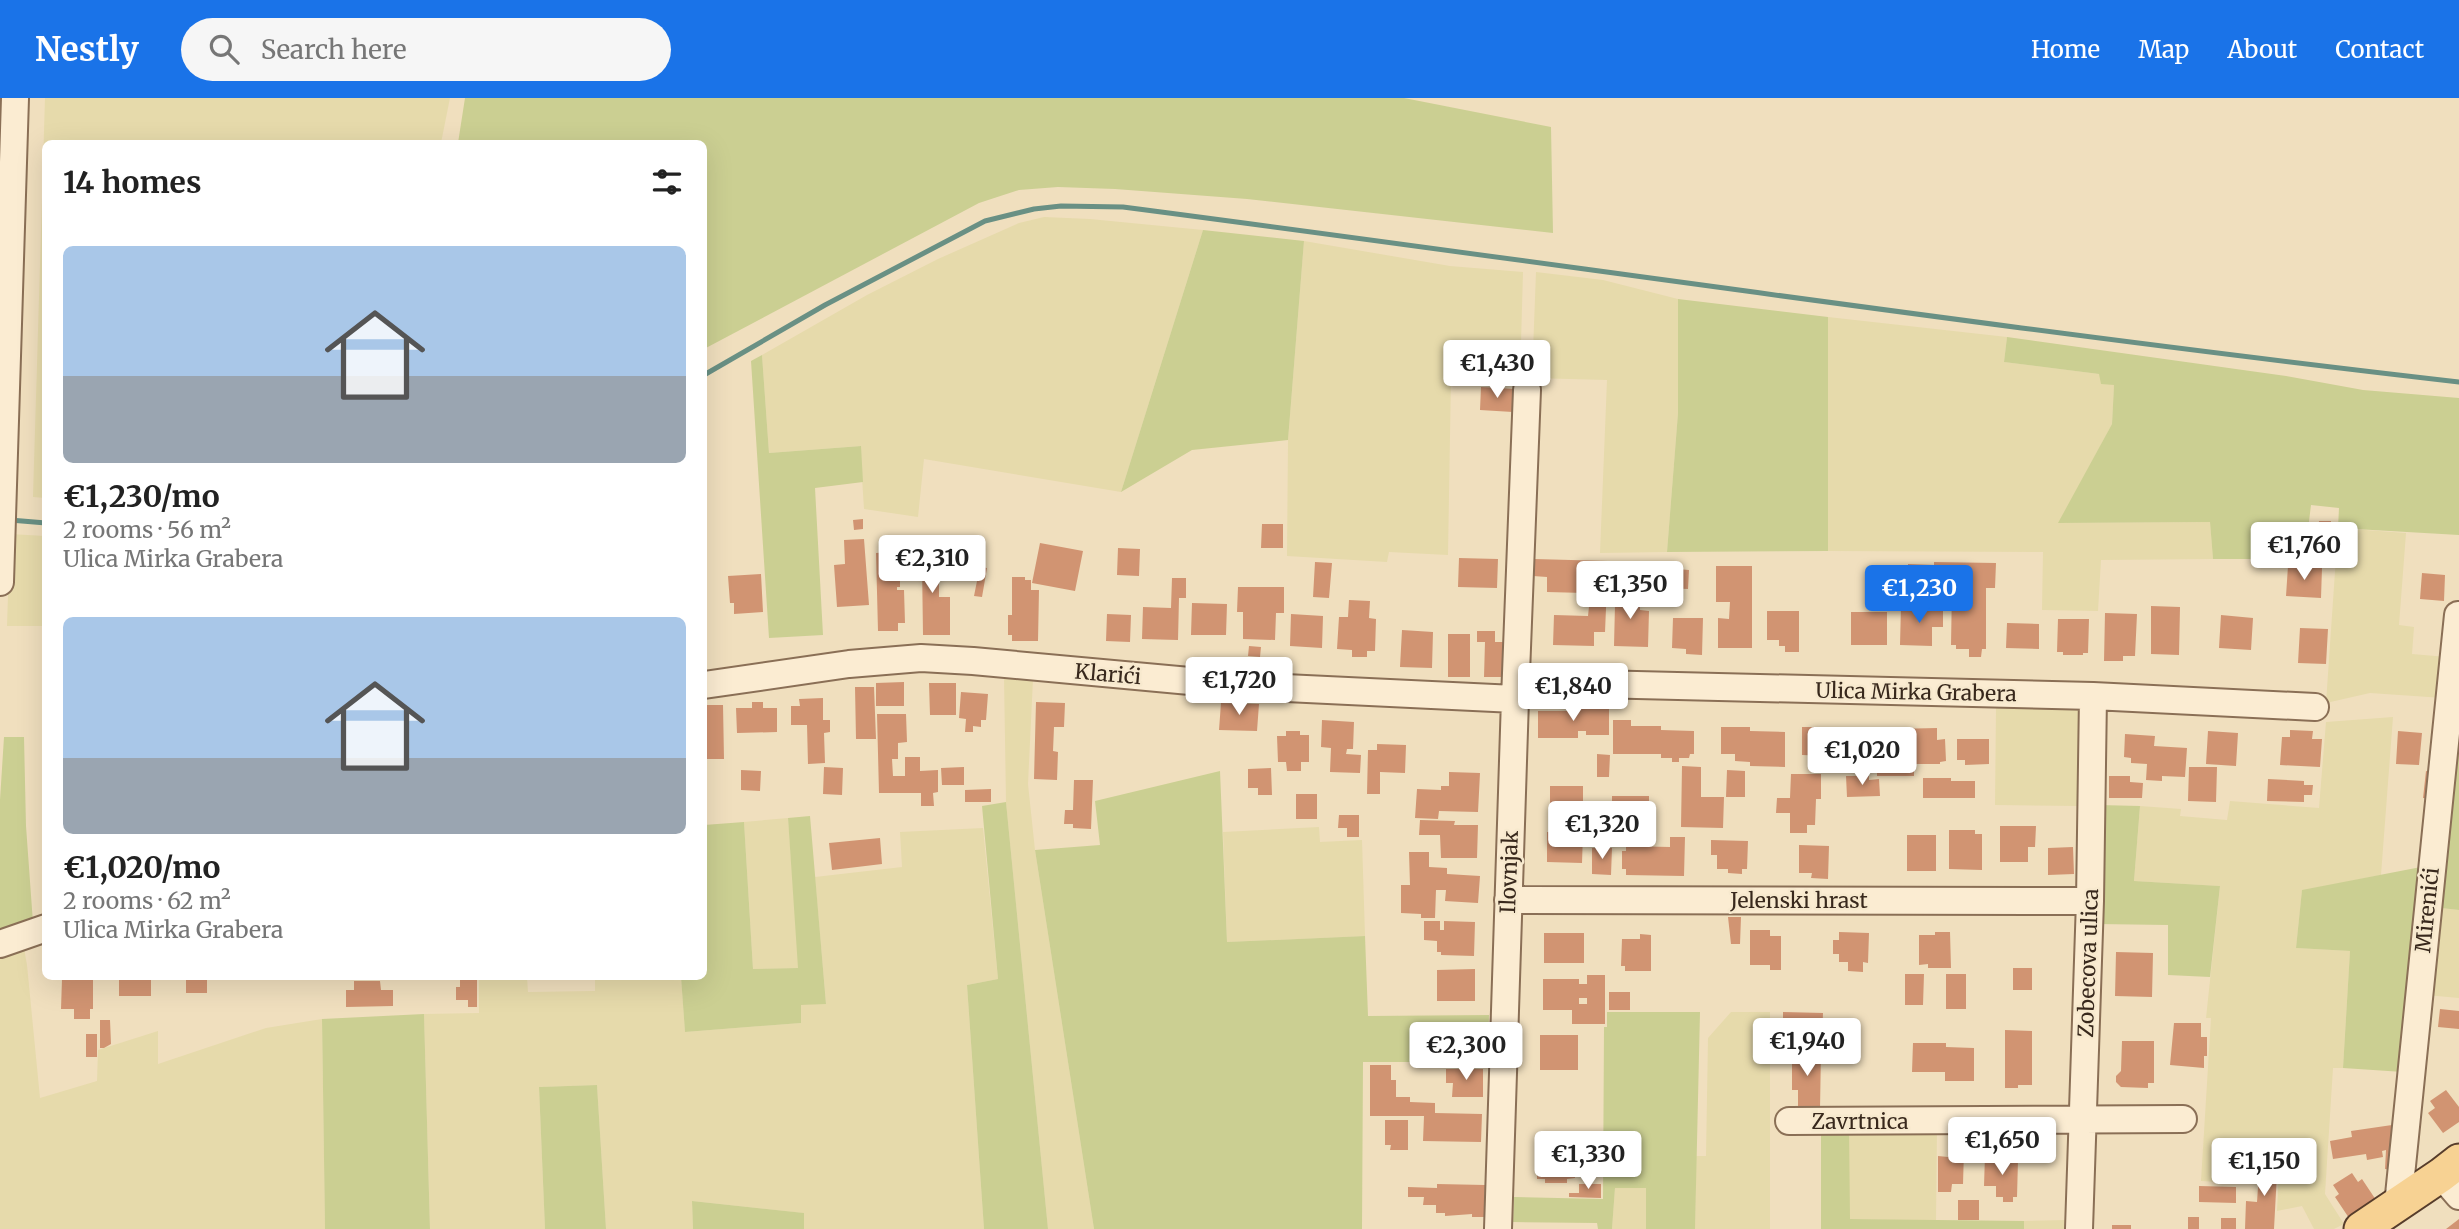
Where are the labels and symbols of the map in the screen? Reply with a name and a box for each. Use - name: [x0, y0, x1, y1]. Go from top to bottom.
- pin: €1,430: [1440, 341, 1554, 400]
- pin: €1,760: [2247, 522, 2361, 582]
- pin: €2,310: [875, 536, 989, 595]
- pin: €1,350: [1573, 561, 1687, 621]
- pin: €1,230: [1862, 566, 1976, 625]
- street label: Klarići: [1074, 658, 1143, 690]
- pin: €1,720: [1182, 658, 1296, 717]
- pin: €1,840: [1516, 664, 1630, 723]
- street label: Ulica Mirka Grabera: [1815, 677, 2017, 707]
- pin: €1,020: [1805, 728, 1919, 787]
- pin: €1,320: [1545, 802, 1659, 861]
- street label: Ilovnjak: [1494, 829, 1524, 914]
- street label: Mirenići: [2409, 866, 2445, 954]
- street label: Jelenski hrast: [1729, 887, 1868, 914]
- street label: Zobecova ulica: [2072, 888, 2104, 1038]
- pin: €1,940: [1750, 1018, 1864, 1078]
- pin: €2,300: [1409, 1023, 1523, 1082]
- street label: Zavrtnica: [1811, 1108, 1909, 1135]
- pin: €1,650: [1945, 1118, 2059, 1177]
- pin: €1,330: [1531, 1132, 1645, 1191]
- pin: €1,150: [2207, 1138, 2321, 1198]

